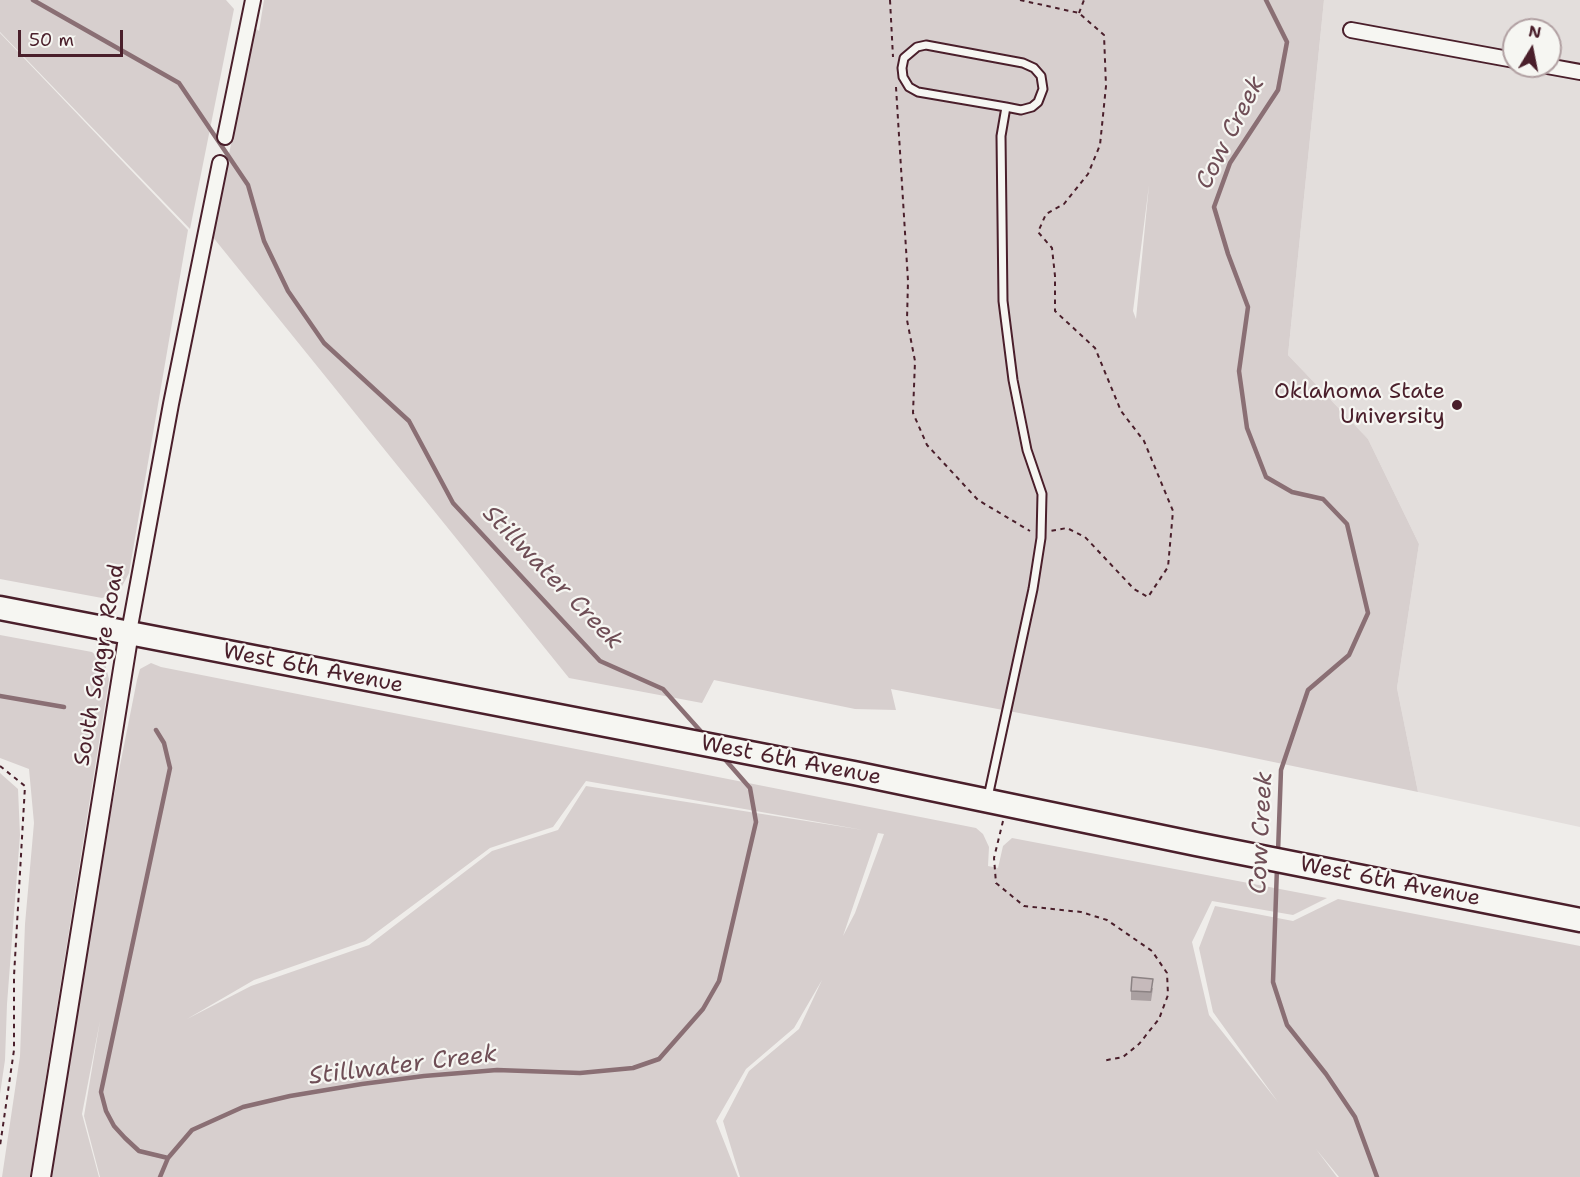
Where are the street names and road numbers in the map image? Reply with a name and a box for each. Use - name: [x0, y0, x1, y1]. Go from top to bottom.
- street label: South Sangre Road: [69, 562, 131, 768]
- street label: West 6th Avenue: [221, 639, 405, 699]
- street label: West 6th Avenue: [699, 731, 883, 791]
- street label: West 6th Avenue: [1298, 852, 1482, 912]

